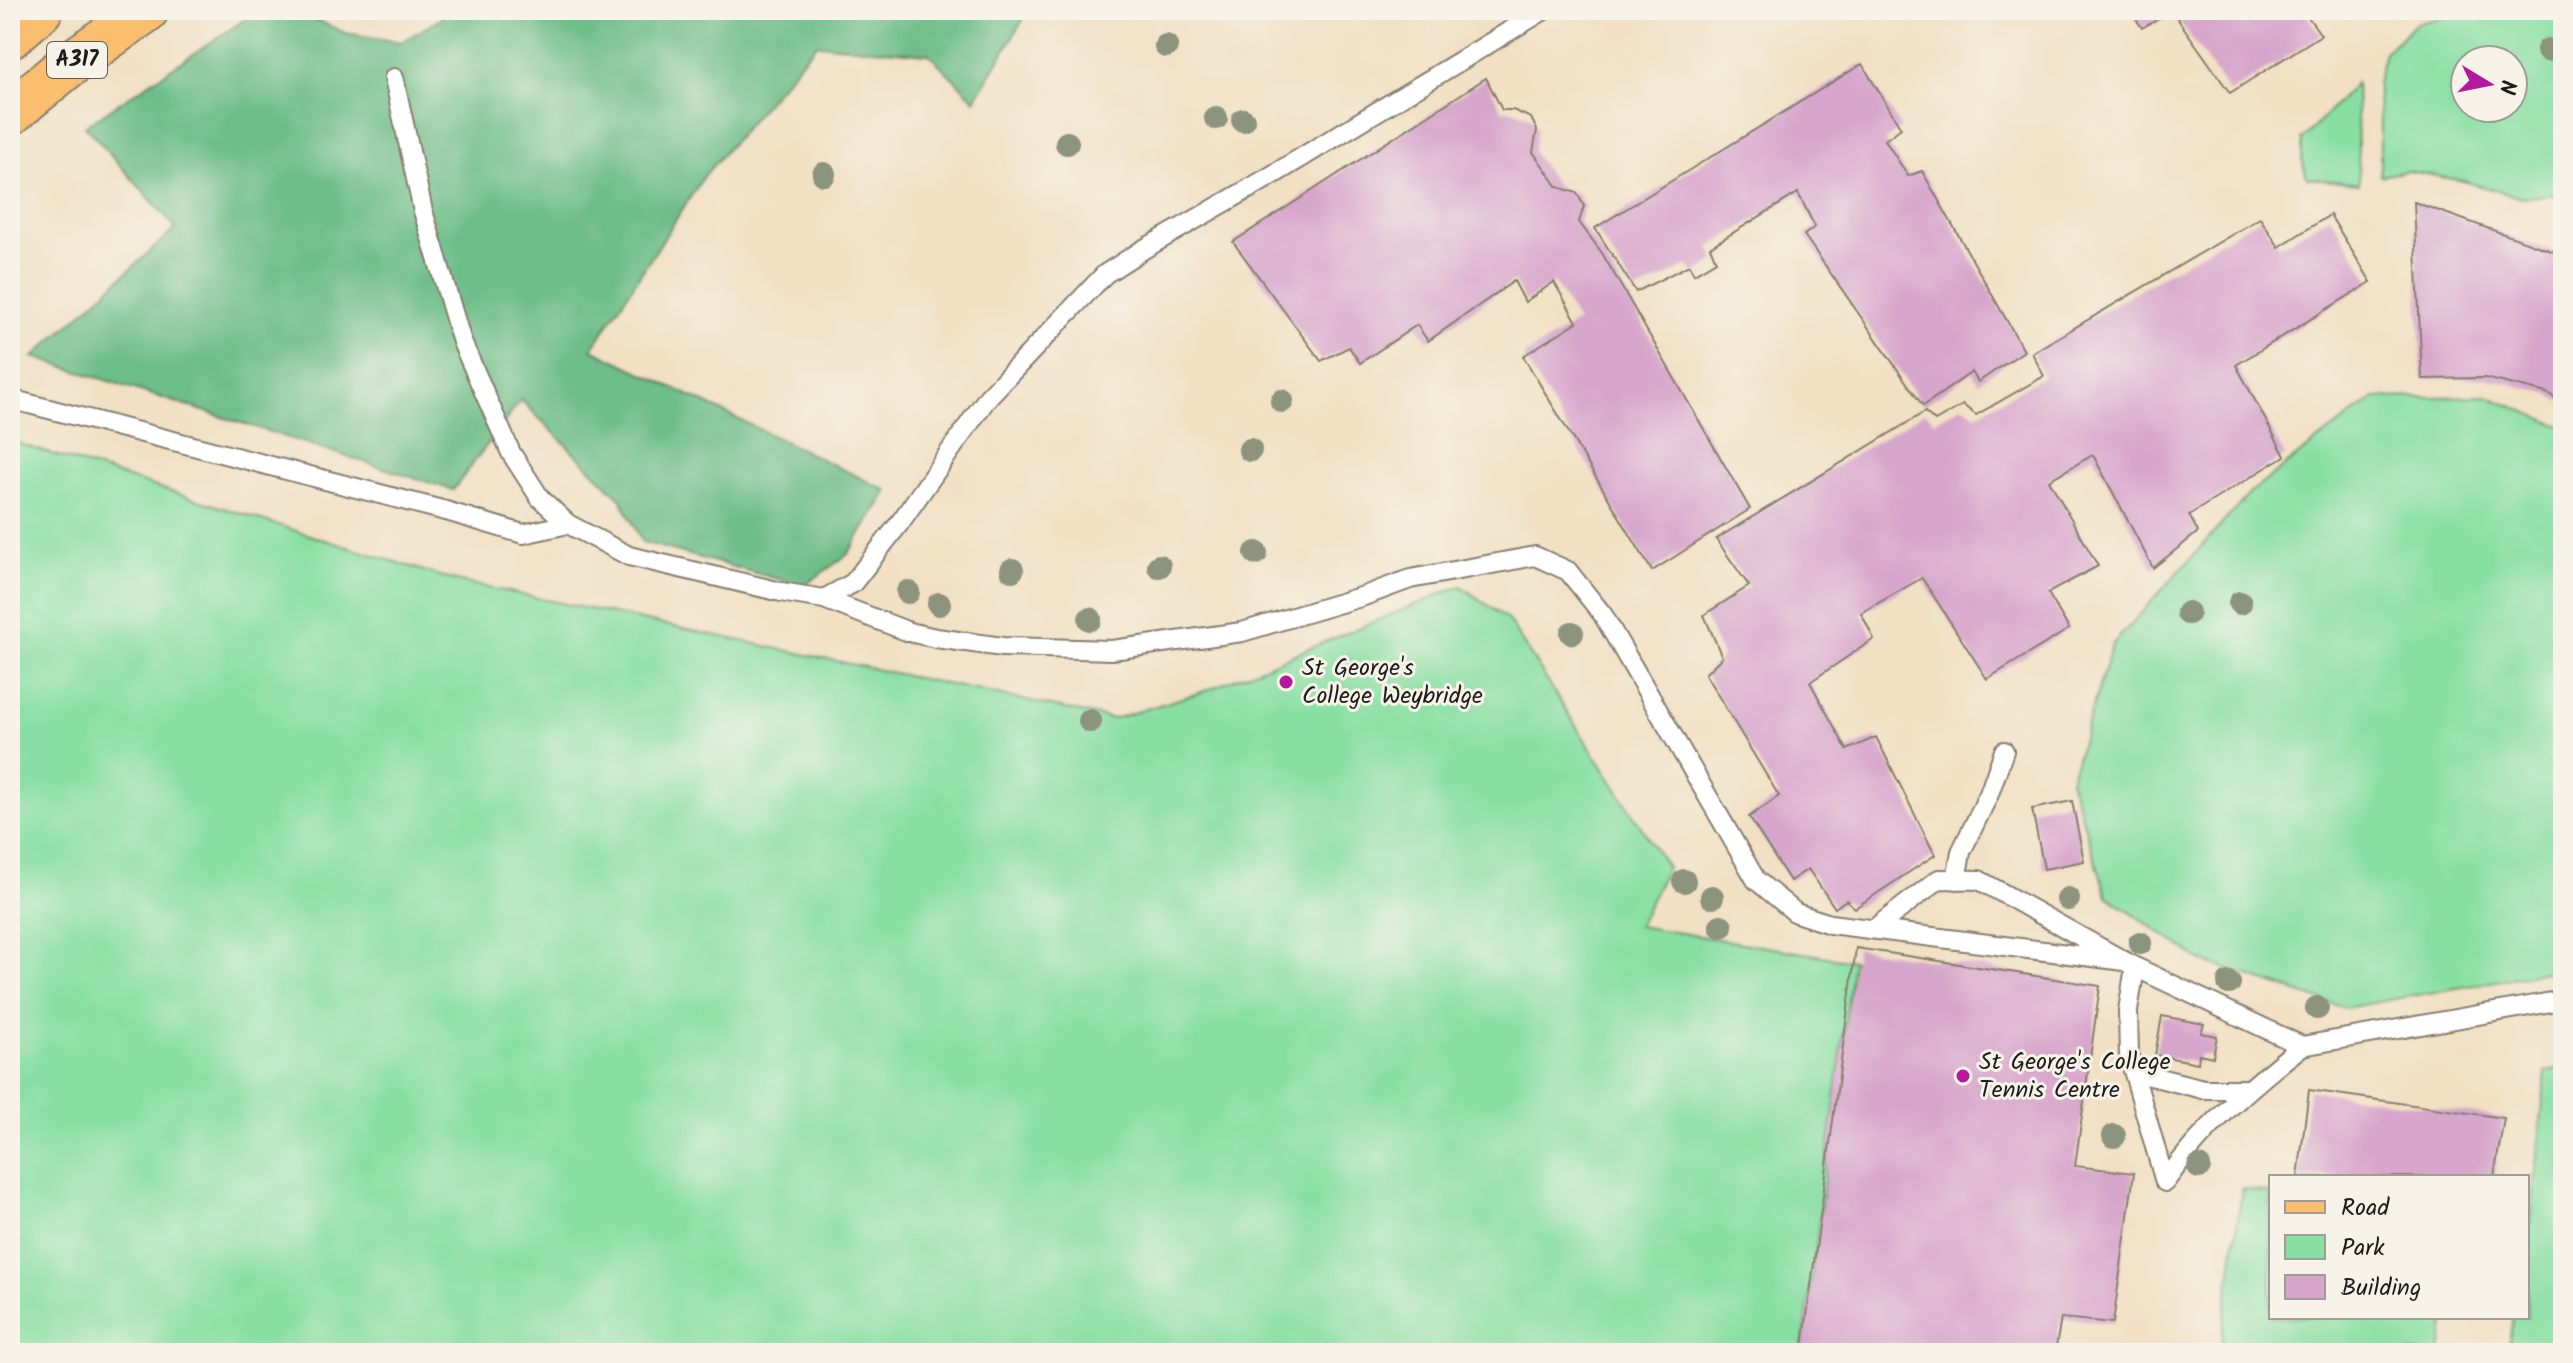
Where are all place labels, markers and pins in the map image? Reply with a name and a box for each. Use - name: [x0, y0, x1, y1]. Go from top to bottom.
- place label: St George's College Weybridge: [1302, 649, 1483, 716]
- marker: St George's College Weybridge: [1277, 673, 1295, 691]
- place label: St George's College Tennis Centre: [1979, 1043, 2171, 1110]
- marker: St George's College Tennis Centre: [1954, 1067, 1972, 1085]

